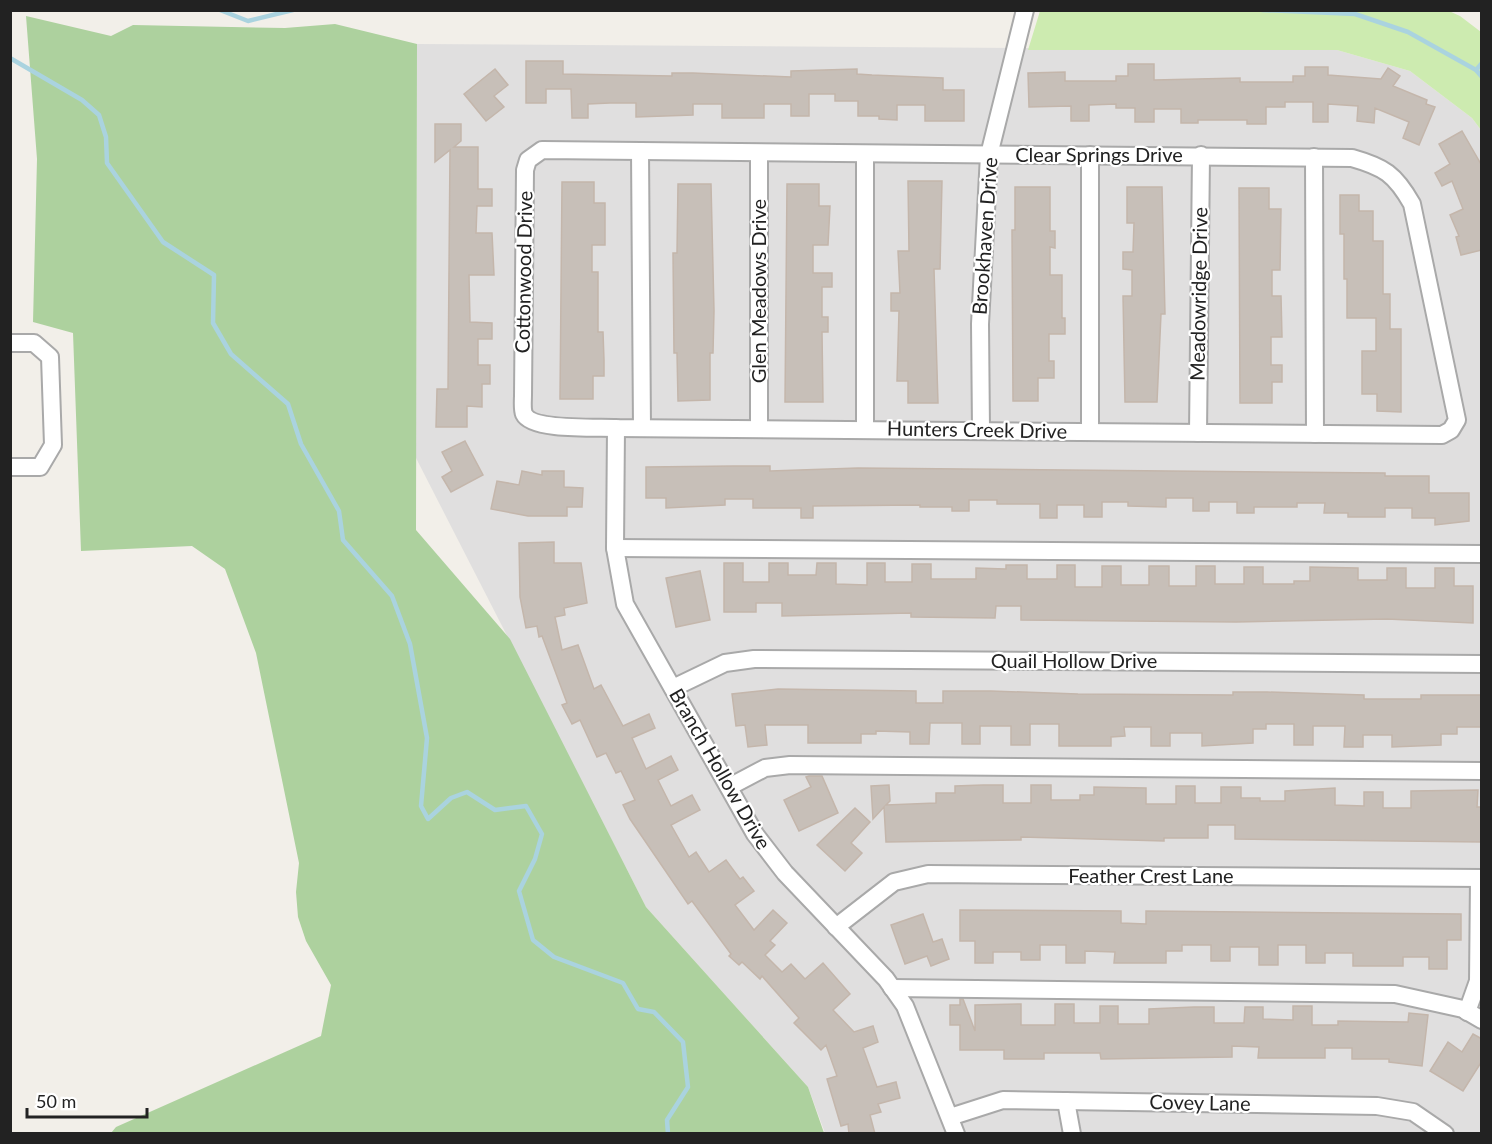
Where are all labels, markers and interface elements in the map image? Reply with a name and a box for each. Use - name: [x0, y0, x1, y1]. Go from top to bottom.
- street label: Clear Springs Drive: [1015, 142, 1183, 166]
- street label: Brookhaven Drive: [967, 156, 1001, 316]
- street label: Cottonwood Drive: [510, 190, 536, 353]
- street label: Glen Meadows Drive: [746, 199, 770, 383]
- street label: Meadowridge Drive: [1184, 207, 1212, 381]
- street label: Hunters Creek Drive: [887, 415, 1067, 443]
- street label: Quail Hollow Drive: [991, 648, 1157, 672]
- street label: Branch Hollow Drive: [665, 684, 777, 853]
- street label: Feather Crest Lane: [1068, 863, 1234, 887]
- scale bar: [27, 1081, 147, 1119]
- street label: Covey Lane: [1149, 1089, 1251, 1115]
- text: 50 m: [36, 1090, 76, 1112]

